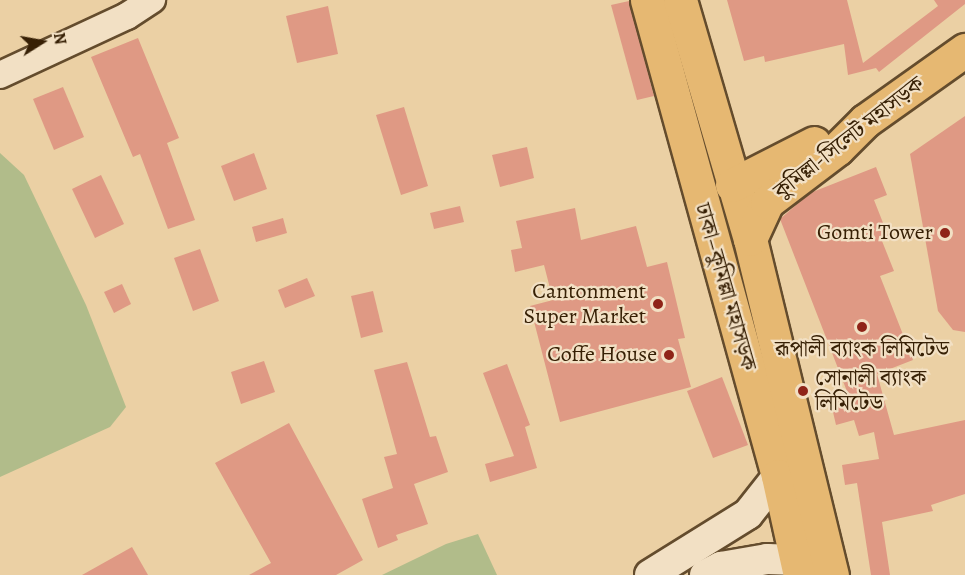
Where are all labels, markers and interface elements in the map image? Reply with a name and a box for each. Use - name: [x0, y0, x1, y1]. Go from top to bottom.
- north arrow: [12, 12, 72, 72]
- text: N: [48, 31, 72, 46]
- street label: কুমিল্লা-সিলেট মহাসড়ক: [769, 71, 929, 205]
- street label: ঢাকা–কুমিল্লা মহাসড়ক: [689, 200, 761, 374]
- place label: Gomti Tower: [817, 220, 933, 246]
- marker: Gomti Tower: [938, 226, 952, 240]
- place label: Cantonment Super Market: [523, 278, 646, 330]
- marker: Cantonment Super Market: [651, 297, 665, 311]
- marker: রূপালী ব্যাংক লিমিটেড: [855, 320, 869, 334]
- place label: রূপালী ব্যাংক লিমিটেড: [775, 337, 949, 363]
- place label: Coffe House: [547, 342, 657, 368]
- marker: Coffe House: [662, 348, 676, 362]
- place label: সোনালী ব্যাংক লিমিটেড: [815, 365, 926, 416]
- marker: সোনালী ব্যাংক লিমিটেড: [796, 384, 810, 398]

